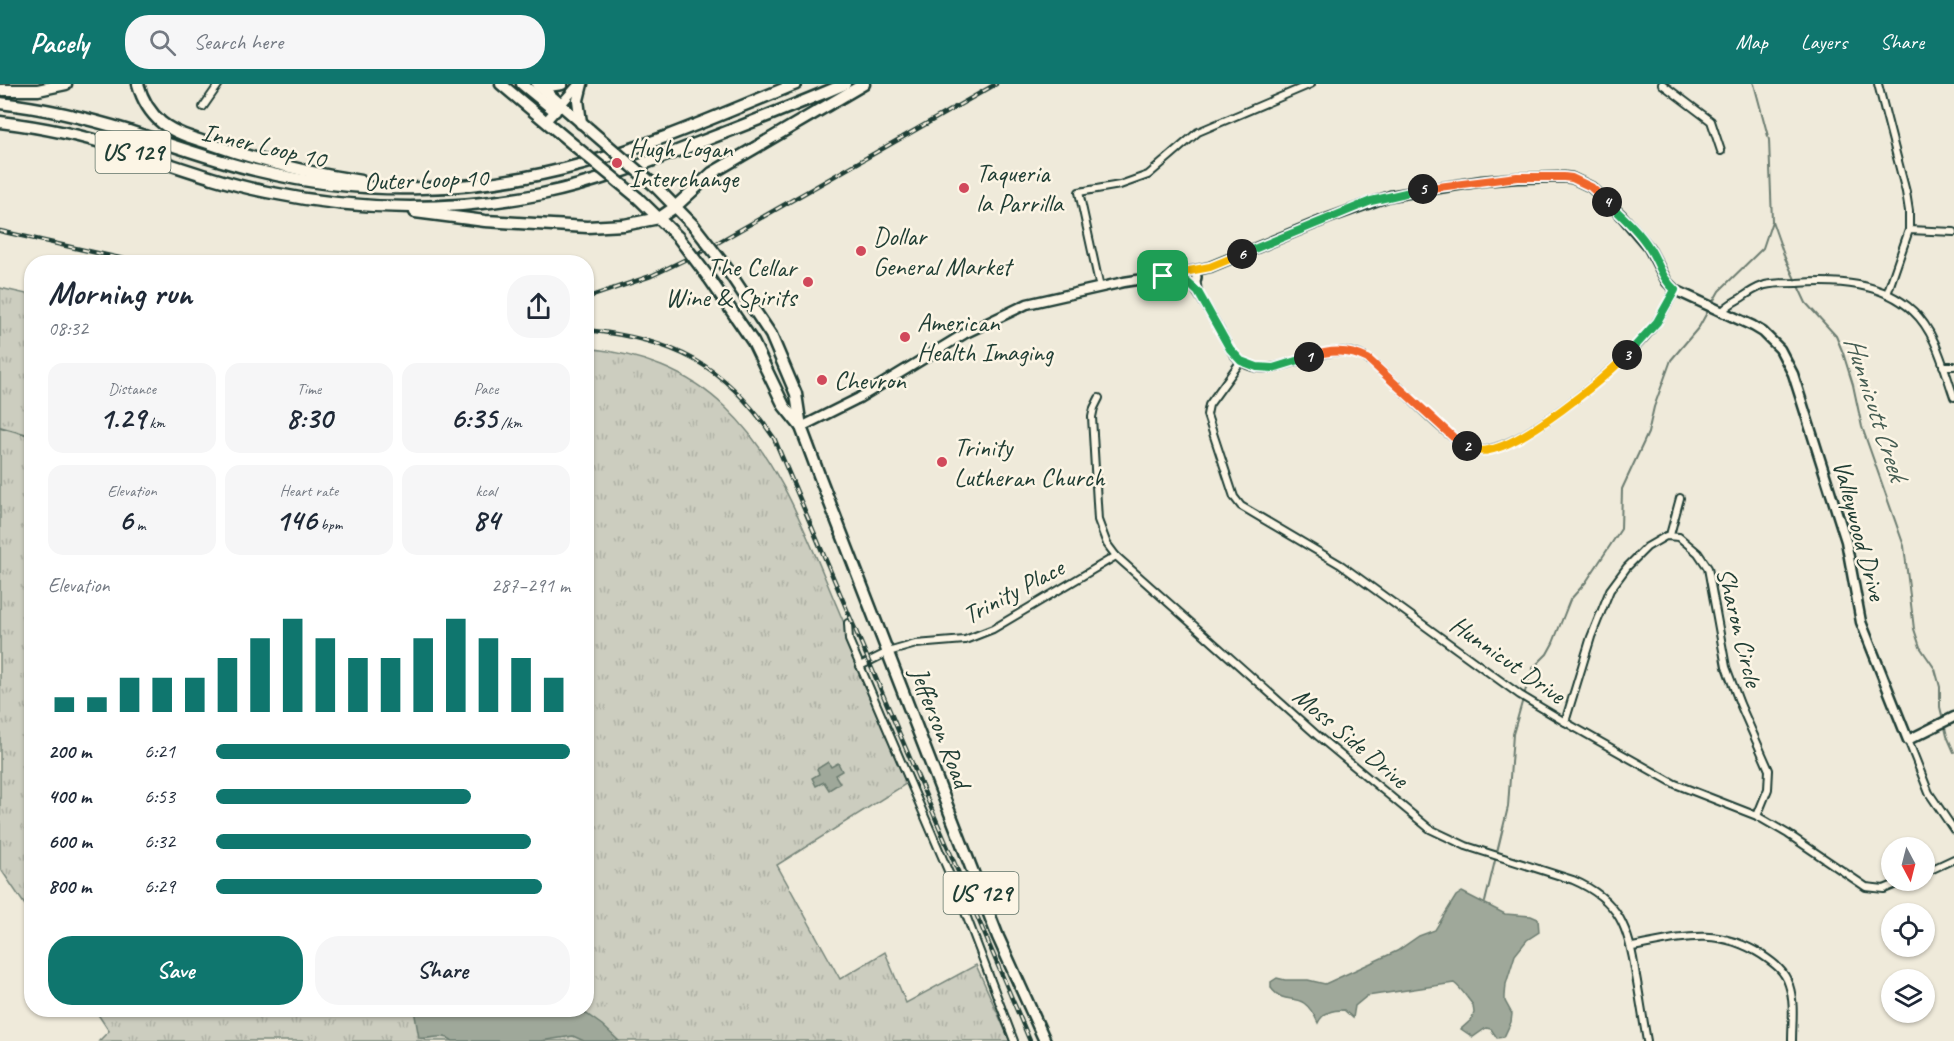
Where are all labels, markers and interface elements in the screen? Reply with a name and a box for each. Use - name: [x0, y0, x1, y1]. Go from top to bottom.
- search box: [125, 15, 545, 69]
- text: Pacely: [30, 25, 89, 60]
- icon: search: [146, 26, 179, 59]
- text: Search here: [194, 28, 283, 56]
- text: Map: [1735, 29, 1768, 55]
- text: Layers: [1801, 29, 1847, 55]
- text: Share: [1880, 29, 1924, 55]
- street label: Inner Loop 10: [198, 115, 332, 176]
- road number: US 129: [96, 131, 170, 173]
- place label: Hugh Logan Interchange: [629, 132, 740, 195]
- marker: Hugh Logan Interchange: [610, 156, 624, 170]
- place label: Taqueria la Parrilla: [976, 157, 1065, 220]
- street label: Outer Loop 10: [363, 161, 491, 198]
- pin: 5: [1408, 174, 1438, 204]
- text: 5: [1420, 179, 1426, 199]
- marker: Taqueria la Parrilla: [957, 181, 971, 195]
- pin: 4: [1592, 187, 1622, 217]
- text: 4: [1603, 192, 1611, 212]
- place label: Dollar General Market: [873, 220, 1014, 283]
- pin: 6: [1227, 239, 1257, 269]
- marker: Dollar General Market: [854, 244, 868, 258]
- text: 6: [1238, 244, 1246, 264]
- pin: [1137, 250, 1188, 301]
- place label: The Cellar Wine & Spirits: [665, 251, 799, 314]
- icon: arrive: [1146, 259, 1179, 292]
- text: Morning run: [48, 272, 192, 314]
- button: share: [507, 275, 570, 338]
- marker: The Cellar Wine & Spirits: [801, 275, 815, 289]
- place label: American Health Imaging: [917, 306, 1055, 369]
- text: 08:32: [48, 316, 88, 341]
- marker: American Health Imaging: [898, 330, 912, 344]
- water label: Hunnicutt Creek: [1837, 332, 1917, 489]
- pin: 3: [1612, 340, 1642, 370]
- pin: 1: [1294, 342, 1324, 372]
- text: 3: [1623, 345, 1631, 365]
- text: 1: [1305, 347, 1313, 367]
- place label: Chevron: [834, 364, 907, 397]
- marker: Chevron: [815, 373, 829, 387]
- text: Distance: [108, 379, 156, 399]
- text: Time: [297, 379, 321, 399]
- text: Pace: [474, 379, 498, 399]
- text: 1.29: [99, 399, 145, 437]
- text: 8:30: [286, 399, 332, 437]
- text: 6:35: [450, 399, 497, 437]
- text: km: [145, 413, 165, 433]
- text: /km: [497, 413, 522, 433]
- place label: Trinity Lutheran Church: [954, 431, 1106, 494]
- pin: 2: [1452, 431, 1482, 461]
- text: 2: [1463, 436, 1471, 456]
- marker: Trinity Lutheran Church: [935, 455, 949, 469]
- street label: Valleywood Drive: [1825, 457, 1894, 605]
- text: Elevation: [107, 481, 157, 501]
- text: Heart rate: [280, 481, 338, 501]
- text: kcal: [475, 481, 497, 501]
- text: 6: [119, 501, 133, 539]
- text: 146: [276, 501, 317, 539]
- text: 84: [473, 501, 500, 539]
- text: m: [133, 515, 145, 535]
- text: bpm: [317, 515, 342, 535]
- street label: Trinity Place: [957, 550, 1072, 632]
- street label: Sharon Circle: [1709, 564, 1771, 693]
- text: Elevation: [48, 573, 110, 598]
- text: 287–291 m: [491, 573, 570, 598]
- street label: Hunnicut Drive: [1444, 608, 1573, 712]
- street label: Jefferson Road: [902, 660, 980, 796]
- street label: Moss Side Drive: [1286, 679, 1416, 796]
- text: 200 m: [48, 739, 91, 764]
- text: 6:21: [144, 739, 175, 764]
- text: 400 m: [48, 784, 91, 809]
- text: 6:53: [144, 784, 175, 809]
- text: 600 m: [48, 829, 92, 854]
- text: 6:32: [144, 829, 175, 854]
- north arrow: [1881, 837, 1935, 891]
- map controls: [1881, 837, 1935, 1023]
- road number: US 129: [944, 872, 1018, 914]
- text: 800 m: [48, 874, 91, 899]
- text: 6:29: [144, 874, 175, 899]
- button: locate: [1881, 903, 1935, 957]
- button: Save: [48, 936, 303, 1005]
- button: Share: [315, 936, 570, 1005]
- button: layers: [1881, 969, 1935, 1023]

